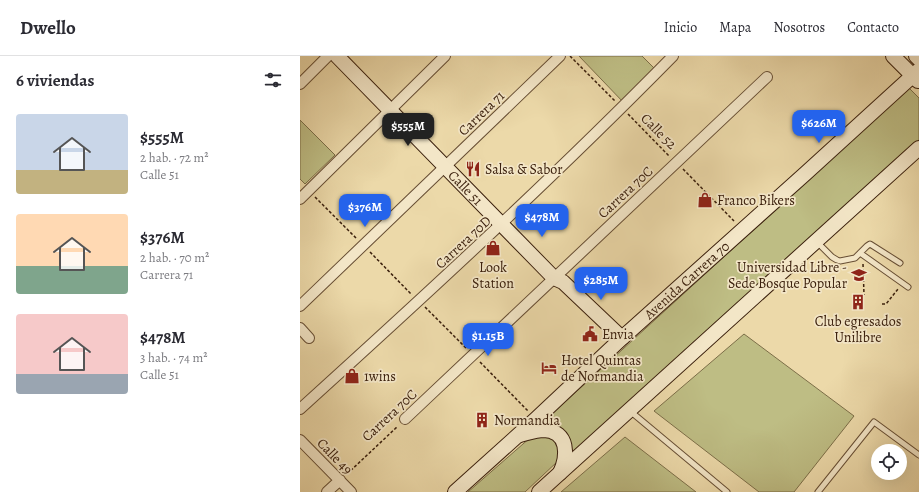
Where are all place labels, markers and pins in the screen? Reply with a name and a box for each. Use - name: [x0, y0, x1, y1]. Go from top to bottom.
- pin: $626M: [791, 110, 847, 144]
- pin: $555M: [380, 113, 436, 147]
- restaurant icon: Salsa & Sabor: [464, 160, 482, 178]
- place label: Salsa & Sabor: [485, 160, 563, 179]
- shop icon: Franco Bikers: [696, 191, 714, 209]
- place label: Franco Bikers: [717, 191, 795, 210]
- pin: $376M: [337, 194, 393, 228]
- pin: $478M: [514, 204, 570, 238]
- shop icon: Look Station: [484, 239, 502, 257]
- place label: Look Station: [472, 258, 514, 293]
- place label: Universidad Libre - Sede Bosque Popular: [728, 258, 848, 293]
- school or university icon: Universidad Libre - Sede Bosque Popular: [850, 266, 868, 284]
- pin: $285M: [573, 267, 629, 301]
- building icon: Club egresados Unilibre: [849, 293, 867, 311]
- place label: Club egresados Unilibre: [815, 312, 901, 347]
- pin: $1.15B: [455, 323, 521, 357]
- public building icon: Envia: [581, 325, 599, 343]
- place label: Envia: [602, 325, 634, 344]
- place label: Hotel Quintas de Normandia: [561, 351, 644, 386]
- hotel icon: Hotel Quintas de Normandia: [540, 359, 558, 377]
- shop icon: 1wins: [343, 367, 361, 385]
- place label: 1wins: [364, 367, 396, 386]
- building icon: Normandia: [473, 411, 491, 429]
- place label: Normandia: [494, 411, 560, 430]

